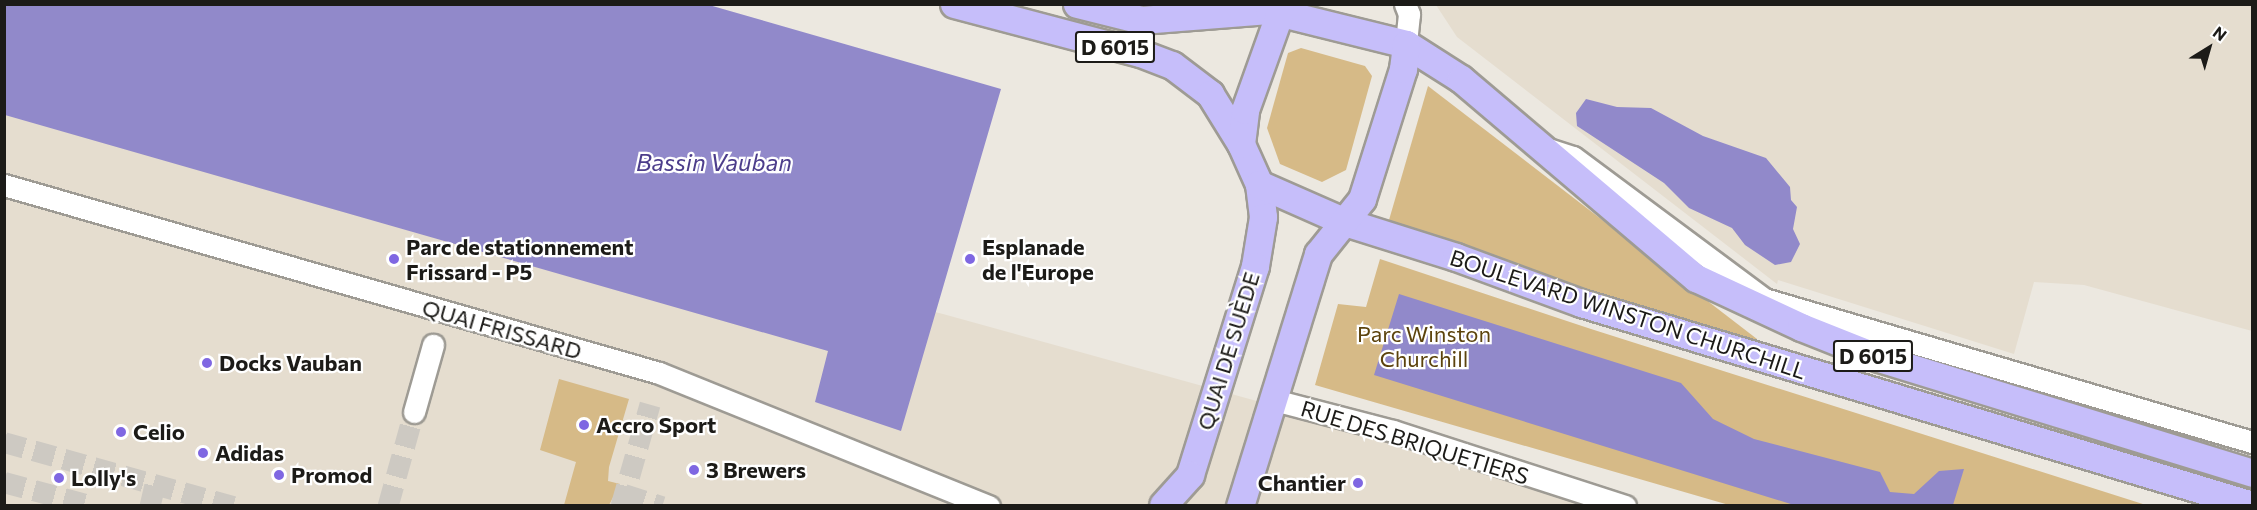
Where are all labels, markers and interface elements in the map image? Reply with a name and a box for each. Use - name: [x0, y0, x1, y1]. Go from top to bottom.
- north arrow: [2179, 18, 2239, 78]
- text: N: [2210, 22, 2231, 44]
- road number: D 6015: [1074, 29, 1156, 65]
- water label: Bassin Vauban: [636, 148, 792, 176]
- place label: Parc de stationnement Frissard - P5: [406, 233, 634, 284]
- place label: Esplanade de l'Europe: [982, 233, 1094, 284]
- street label: BOULEVARD WINSTON CHURCHILL: [1447, 244, 1809, 384]
- marker: Parc de stationnement Frissard - P5: [387, 252, 401, 266]
- marker: Esplanade de l'Europe: [963, 252, 977, 266]
- street label: QUAI DE SUÈDE: [1191, 269, 1265, 433]
- street label: QUAI FRISSARD: [419, 294, 585, 364]
- park label: Parc Winston Churchill: [1357, 320, 1491, 372]
- road number: D 6015: [1832, 338, 1914, 374]
- place label: Docks Vauban: [219, 350, 362, 376]
- marker: Docks Vauban: [200, 356, 214, 370]
- street label: RUE DES BRIQUETIERS: [1298, 395, 1532, 489]
- place label: Accro Sport: [596, 412, 716, 438]
- marker: Accro Sport: [577, 418, 591, 432]
- place label: Celio: [133, 419, 185, 445]
- marker: Celio: [114, 425, 128, 439]
- place label: Adidas: [215, 440, 284, 466]
- marker: Adidas: [196, 446, 210, 460]
- place label: 3 Brewers: [706, 457, 806, 483]
- place label: Promod: [291, 462, 372, 488]
- marker: 3 Brewers: [687, 463, 701, 477]
- place label: Lolly's: [71, 465, 136, 491]
- marker: Promod: [272, 468, 286, 482]
- place label: Chantier: [1258, 470, 1346, 496]
- marker: Lolly's: [52, 471, 66, 485]
- marker: Chantier: [1351, 476, 1365, 490]

